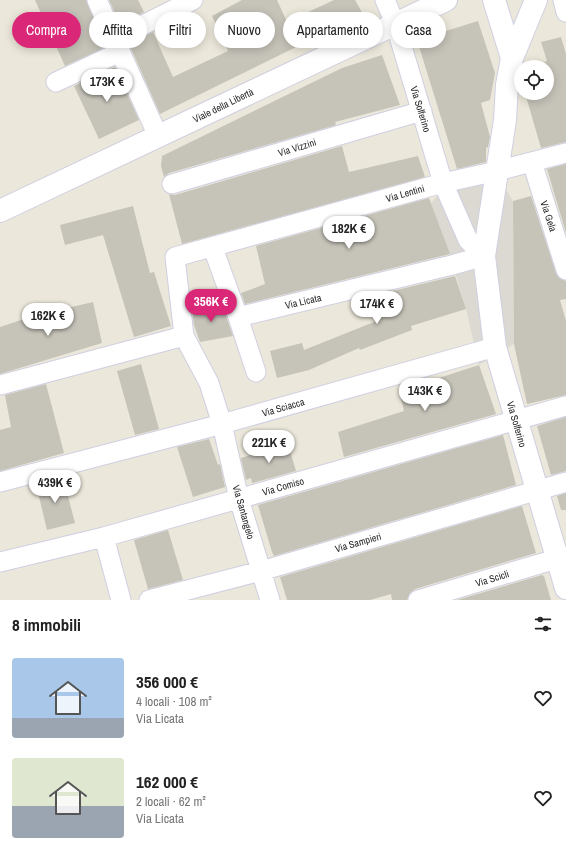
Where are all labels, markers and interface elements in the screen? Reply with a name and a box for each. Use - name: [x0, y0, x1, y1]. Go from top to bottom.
- chip: Compra: [12, 12, 81, 48]
- chip: Affitta: [89, 12, 147, 48]
- chip: Filtri: [155, 12, 206, 48]
- chip: Nuovo: [214, 12, 275, 48]
- chip: Appartamento: [283, 12, 383, 48]
- chip: Casa: [391, 12, 446, 48]
- map controls: [514, 60, 554, 100]
- button: locate: [514, 60, 554, 100]
- pin: 173K €: [74, 69, 140, 103]
- text: 173K €: [90, 73, 124, 90]
- street label: Viale della Libertà: [191, 85, 256, 126]
- street label: Via Solferino: [407, 85, 434, 134]
- street label: Via Vizzini: [276, 136, 318, 159]
- street label: Via Lentini: [384, 182, 426, 205]
- street label: Via Gela: [537, 199, 560, 234]
- pin: 182K €: [316, 216, 382, 250]
- text: 182K €: [332, 220, 366, 237]
- pin: 356K €: [178, 289, 244, 323]
- street label: Via Licata: [284, 291, 323, 312]
- pin: 174K €: [344, 291, 410, 325]
- text: 356K €: [194, 293, 228, 310]
- text: 174K €: [360, 295, 394, 312]
- pin: 162K €: [15, 303, 81, 337]
- text: 162K €: [31, 307, 65, 324]
- pin: 143K €: [392, 378, 458, 412]
- text: 143K €: [408, 382, 442, 399]
- street label: Via Sciacca: [260, 395, 306, 420]
- street label: Via Solferino: [504, 400, 529, 449]
- pin: 221K €: [236, 430, 302, 464]
- text: 221K €: [252, 434, 286, 451]
- pin: 439K €: [22, 470, 88, 504]
- text: 439K €: [38, 474, 72, 491]
- street label: Via Comiso: [261, 474, 306, 499]
- street label: Via Santangelo: [230, 483, 258, 541]
- street label: Via Sampieri: [333, 530, 383, 555]
- street label: Via Scicli: [474, 567, 511, 590]
- text: 8 immobili: [12, 613, 81, 636]
- icon: filters: [532, 613, 554, 635]
- text: 356 000 €: [136, 670, 198, 693]
- icon: home: [44, 674, 92, 722]
- icon: heart: [532, 687, 554, 709]
- text: 4 locali · 108 m²: [136, 693, 212, 710]
- text: Via Licata: [136, 710, 184, 727]
- text: 162 000 €: [136, 770, 198, 793]
- icon: home: [44, 774, 92, 822]
- icon: heart: [532, 787, 554, 809]
- text: 2 locali · 62 m²: [136, 793, 206, 810]
- text: Via Licata: [136, 810, 184, 827]

